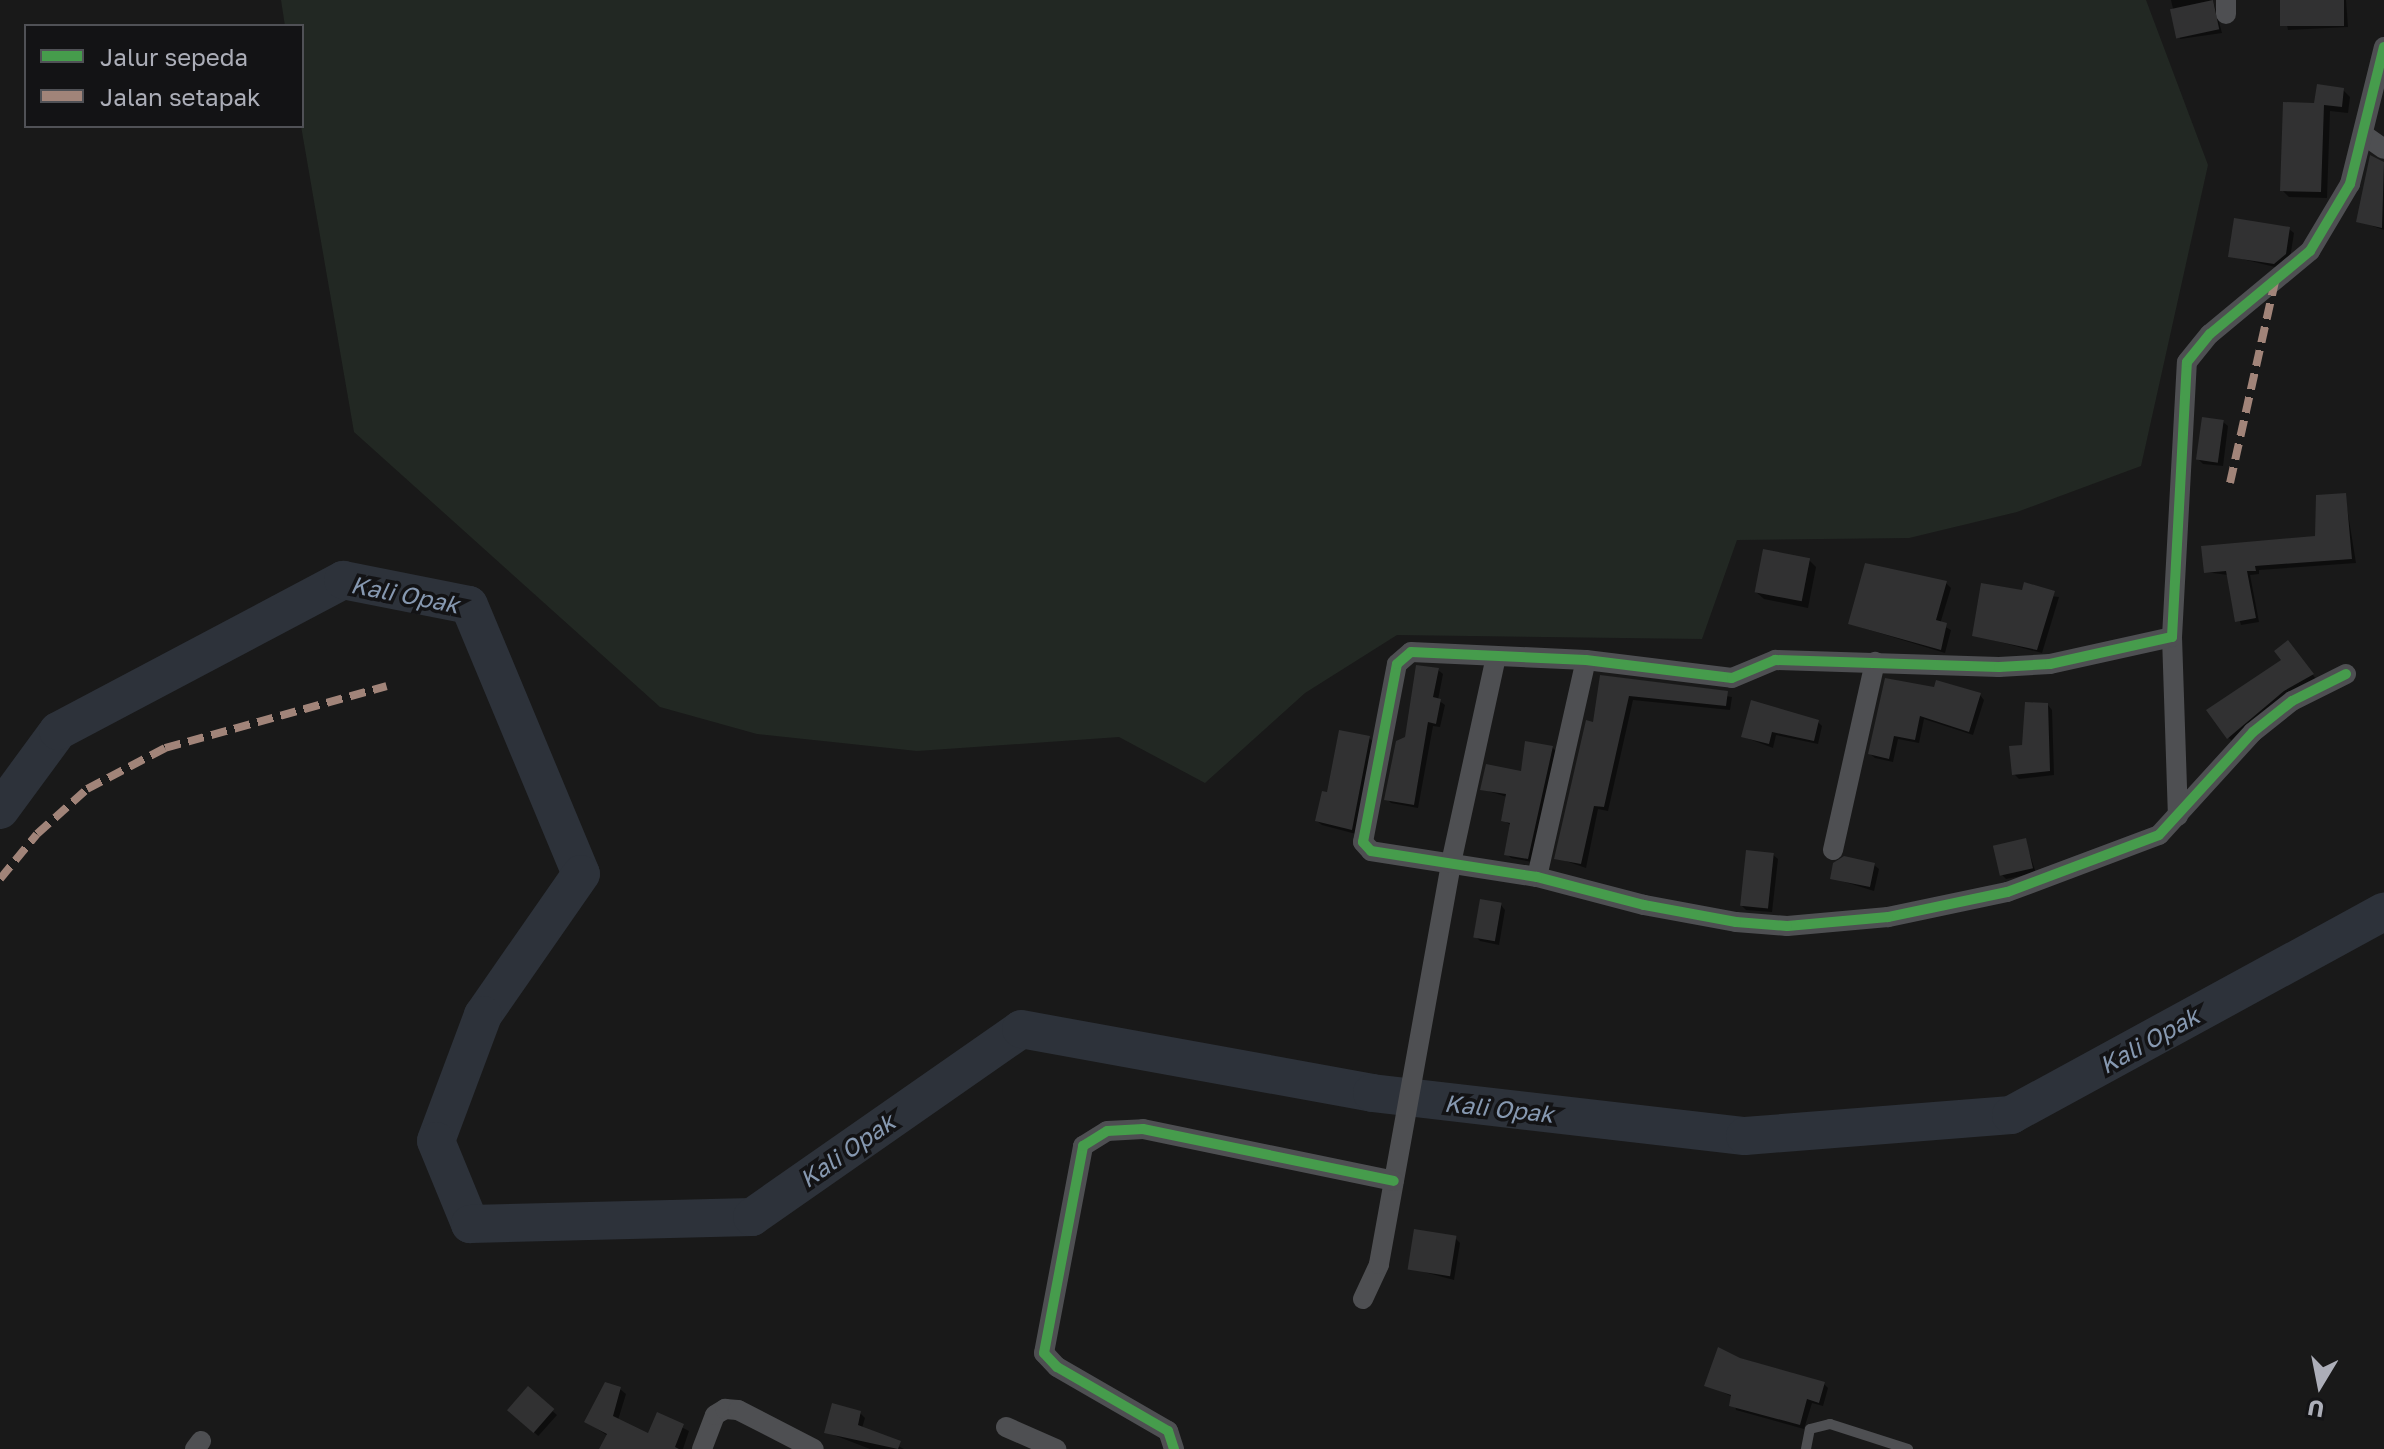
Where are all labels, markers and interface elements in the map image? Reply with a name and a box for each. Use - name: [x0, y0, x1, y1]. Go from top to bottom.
- legend: [24, 24, 304, 128]
- text: Jalur sepeda: [100, 42, 248, 71]
- text: Jalan setapak: [100, 82, 261, 111]
- water label: Kali Opak: [348, 569, 462, 619]
- water label: Kali Opak: [2094, 1001, 2204, 1079]
- water label: Kali Opak: [1443, 1088, 1555, 1128]
- water label: Kali Opak: [794, 1107, 900, 1193]
- north arrow: [2280, 1345, 2360, 1425]
- text: U: [2305, 1394, 2326, 1424]

